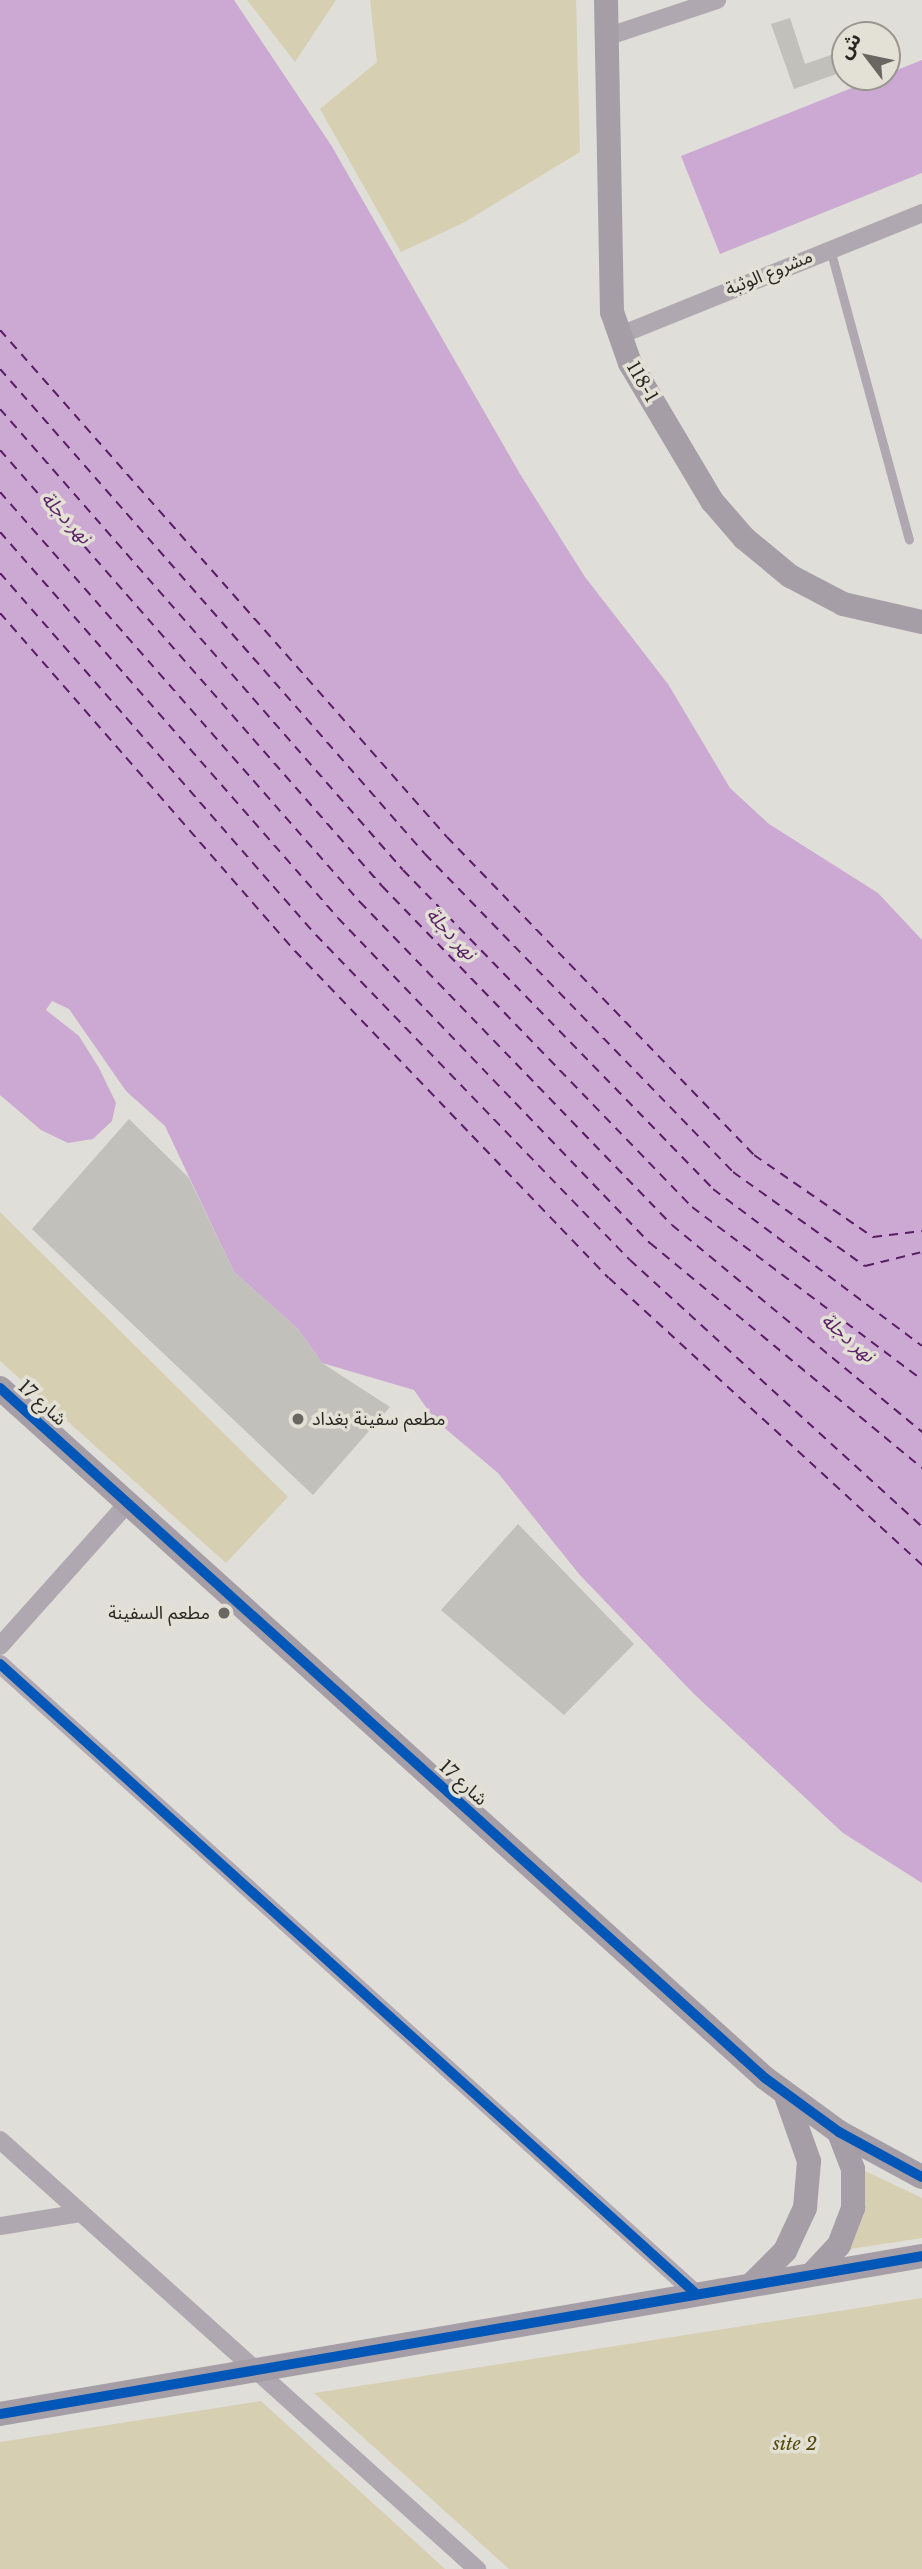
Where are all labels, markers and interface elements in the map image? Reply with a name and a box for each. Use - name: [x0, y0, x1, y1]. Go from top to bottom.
- north arrow: [831, 21, 901, 91]
- text: ش: [833, 29, 866, 63]
- street label: مشروع الوثبة: [722, 246, 816, 300]
- street label: 118-1: [622, 358, 662, 406]
- water label: نهر دجلة: [36, 487, 96, 549]
- water label: نهر دجلة: [421, 903, 481, 965]
- water label: نهر دجلة: [817, 1309, 879, 1367]
- street label: شارع 17: [13, 1376, 71, 1430]
- place label: مطعم سفينة بغداد: [312, 1408, 445, 1430]
- marker: مطعم سفينة بغداد: [290, 1411, 306, 1427]
- place label: مطعم السفينة: [108, 1602, 210, 1624]
- marker: مطعم السفينة: [216, 1605, 232, 1621]
- street label: شارع 17: [434, 1756, 492, 1810]
- park label: site 2: [773, 2433, 817, 2455]

